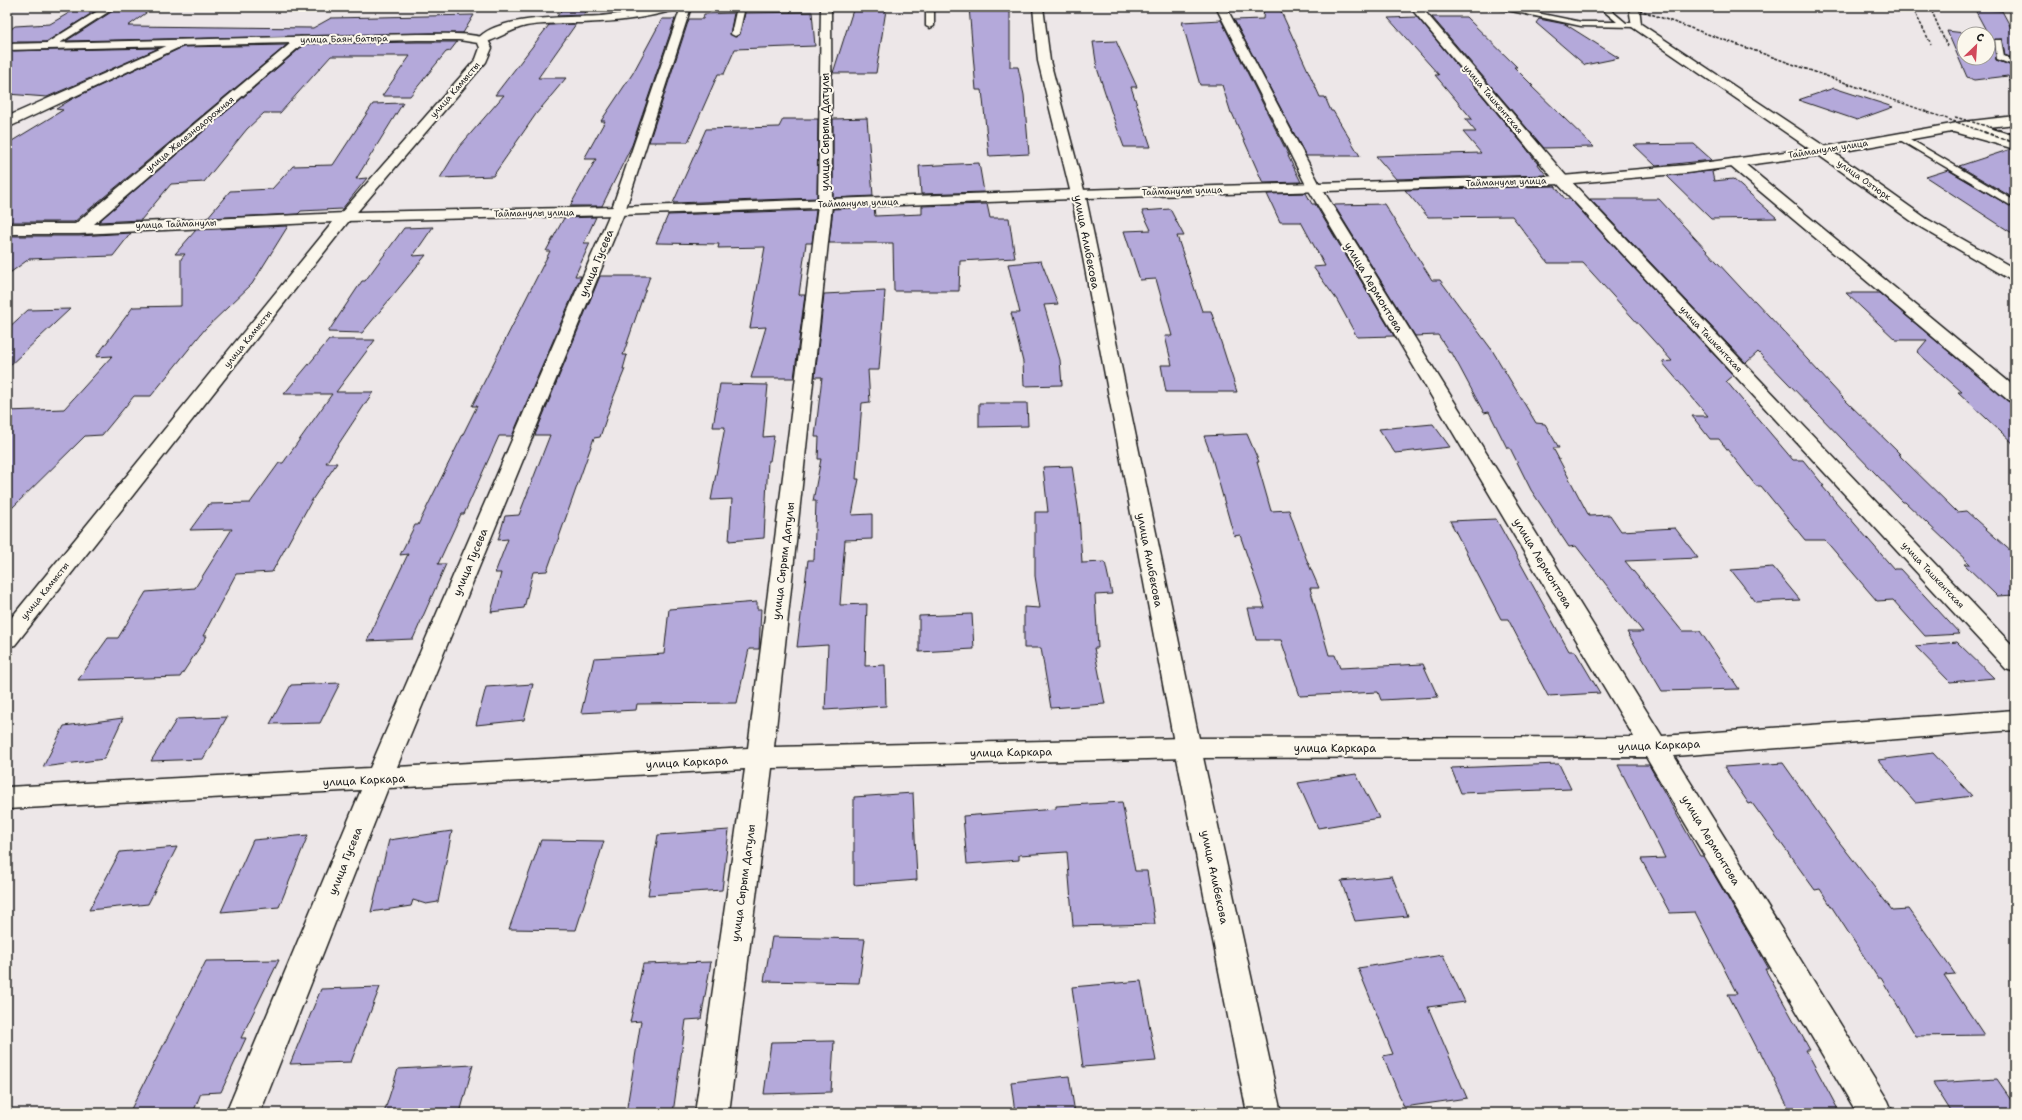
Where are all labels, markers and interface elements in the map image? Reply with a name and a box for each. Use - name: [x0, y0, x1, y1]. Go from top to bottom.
- north arrow: [1956, 26, 1996, 66]
- text: С: [1974, 29, 1986, 46]
- street label: улица Баян батыра: [300, 32, 388, 46]
- street label: улица Камысты: [427, 60, 483, 120]
- street label: улица Ташкентская: [1460, 62, 1526, 136]
- street label: улица Сырым Датулы: [818, 73, 833, 191]
- street label: улица Железнодорожная: [143, 93, 237, 175]
- street label: Тайманулы улица: [1787, 137, 1869, 161]
- street label: улица Озтюрк: [1835, 157, 1893, 203]
- street label: Тайманулы улица: [1465, 175, 1547, 189]
- street label: Тайманулы улица: [1141, 184, 1223, 198]
- street label: улица Алибекова: [1070, 194, 1103, 291]
- street label: Тайманулы улица: [817, 196, 899, 210]
- street label: Тайманулы улица: [493, 206, 575, 220]
- street label: улица Тайманулы: [135, 217, 217, 231]
- street label: улица Гусева: [576, 227, 617, 299]
- street label: улица Лермонтова: [1341, 239, 1407, 335]
- street label: улица Ташкентская: [1677, 303, 1745, 375]
- street label: улица Камысты: [221, 308, 275, 370]
- street label: улица Сырым Датулы: [769, 501, 798, 621]
- street label: улица Алибекова: [1133, 512, 1166, 609]
- street label: улица Лермонтова: [1510, 515, 1576, 611]
- street label: улица Гусева: [450, 526, 491, 598]
- street label: улица Ташкентская: [1899, 539, 1967, 611]
- street label: улица Камысты: [18, 560, 72, 622]
- street label: улица Каркара: [1618, 737, 1701, 754]
- street label: улица Каркара: [1294, 741, 1376, 756]
- street label: улица Каркара: [970, 744, 1052, 761]
- street label: улица Каркара: [646, 753, 729, 772]
- street label: улица Каркара: [323, 771, 406, 790]
- street label: улица Лермонтова: [1678, 792, 1744, 888]
- street label: улица Сырым Датулы: [728, 823, 759, 943]
- street label: улица Гусева: [325, 825, 366, 897]
- street label: улица Алибекова: [1197, 829, 1232, 926]

